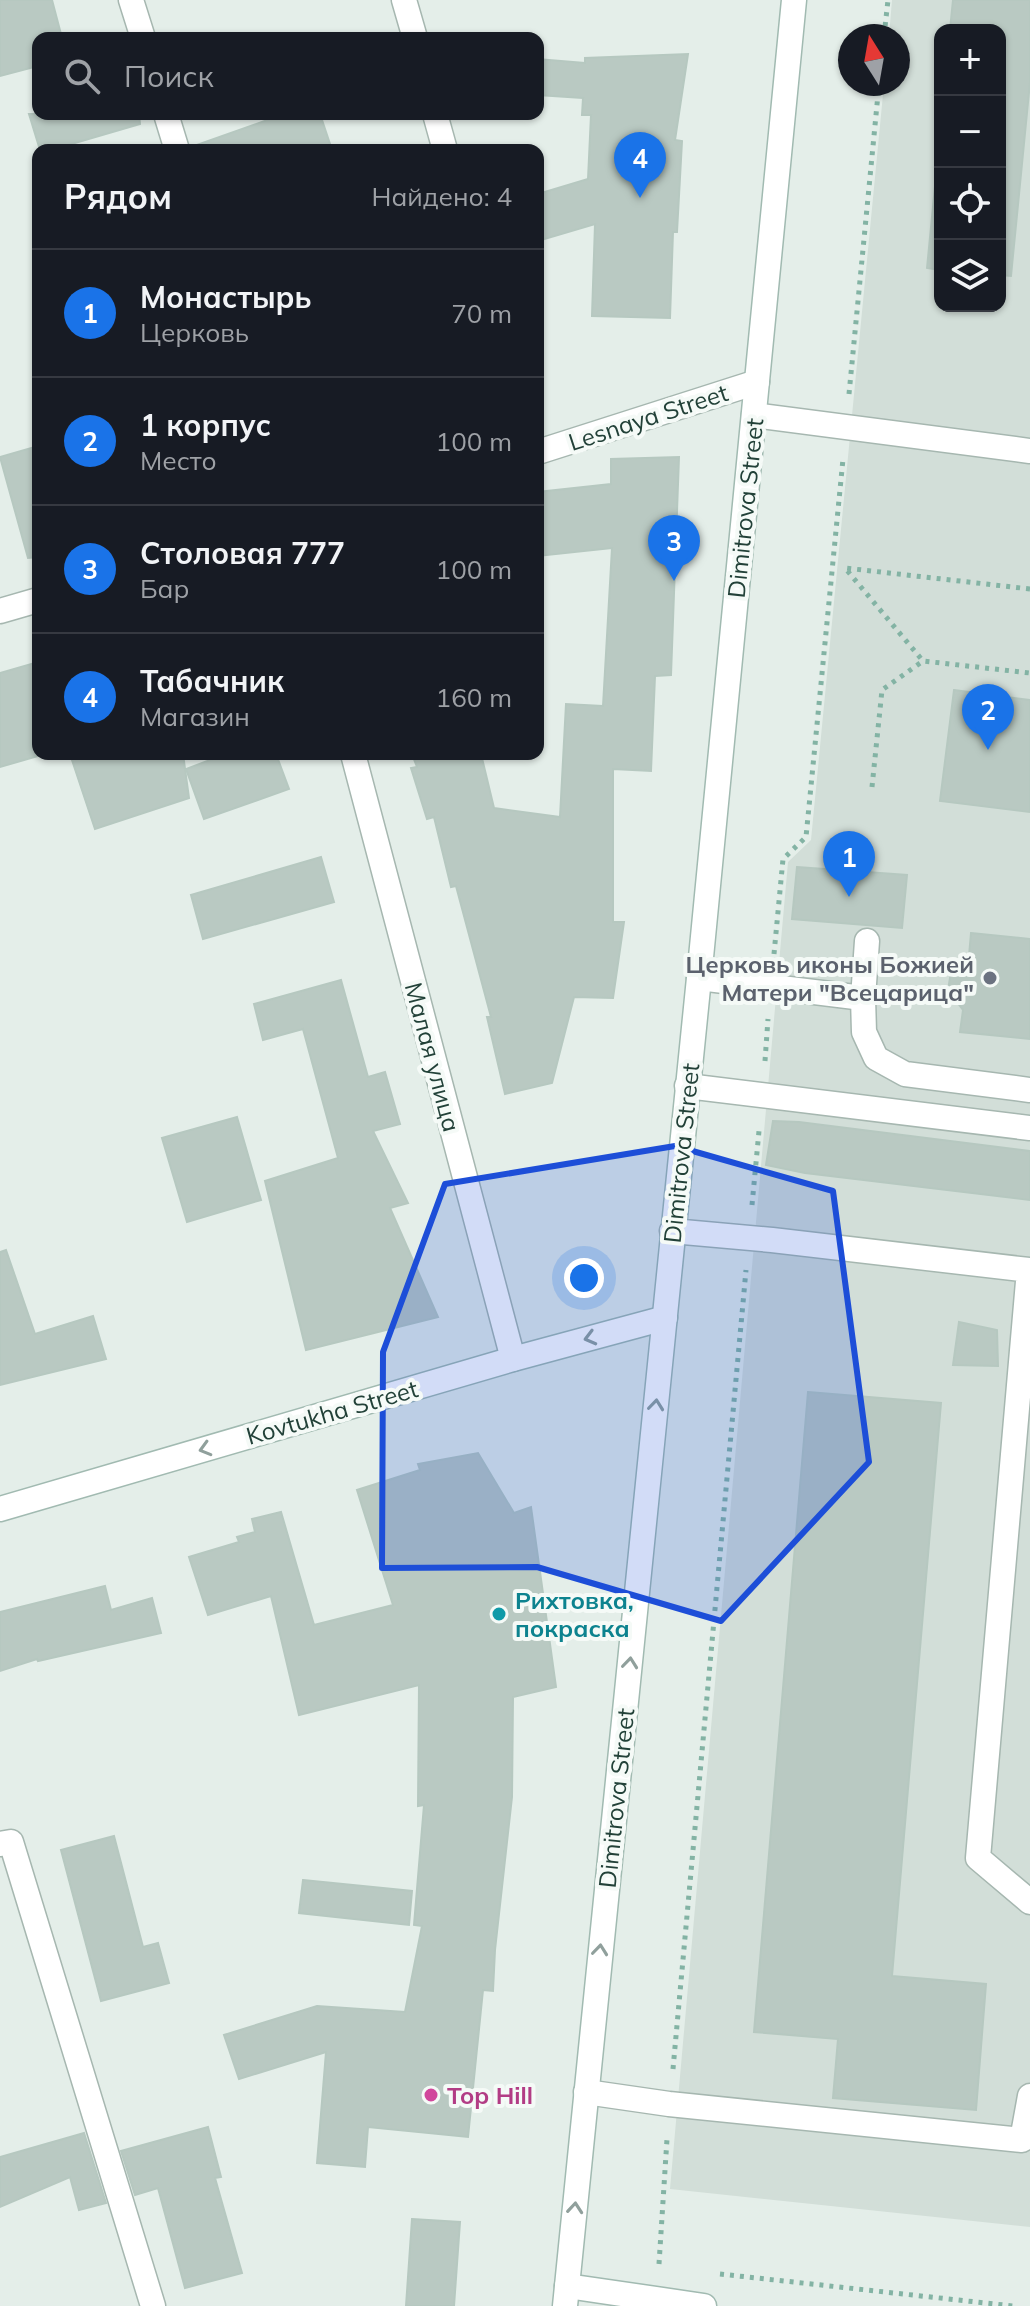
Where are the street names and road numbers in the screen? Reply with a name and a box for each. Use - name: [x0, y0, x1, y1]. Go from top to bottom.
- street label: Lesnaya Street: [565, 377, 731, 457]
- street label: Dimitrova Street: [721, 417, 769, 599]
- street label: Малая улица: [399, 979, 467, 1135]
- street label: Dimitrova Street: [657, 1062, 705, 1244]
- street label: Kovtukha Street: [243, 1373, 421, 1451]
- street label: Dimitrova Street: [592, 1707, 640, 1889]

